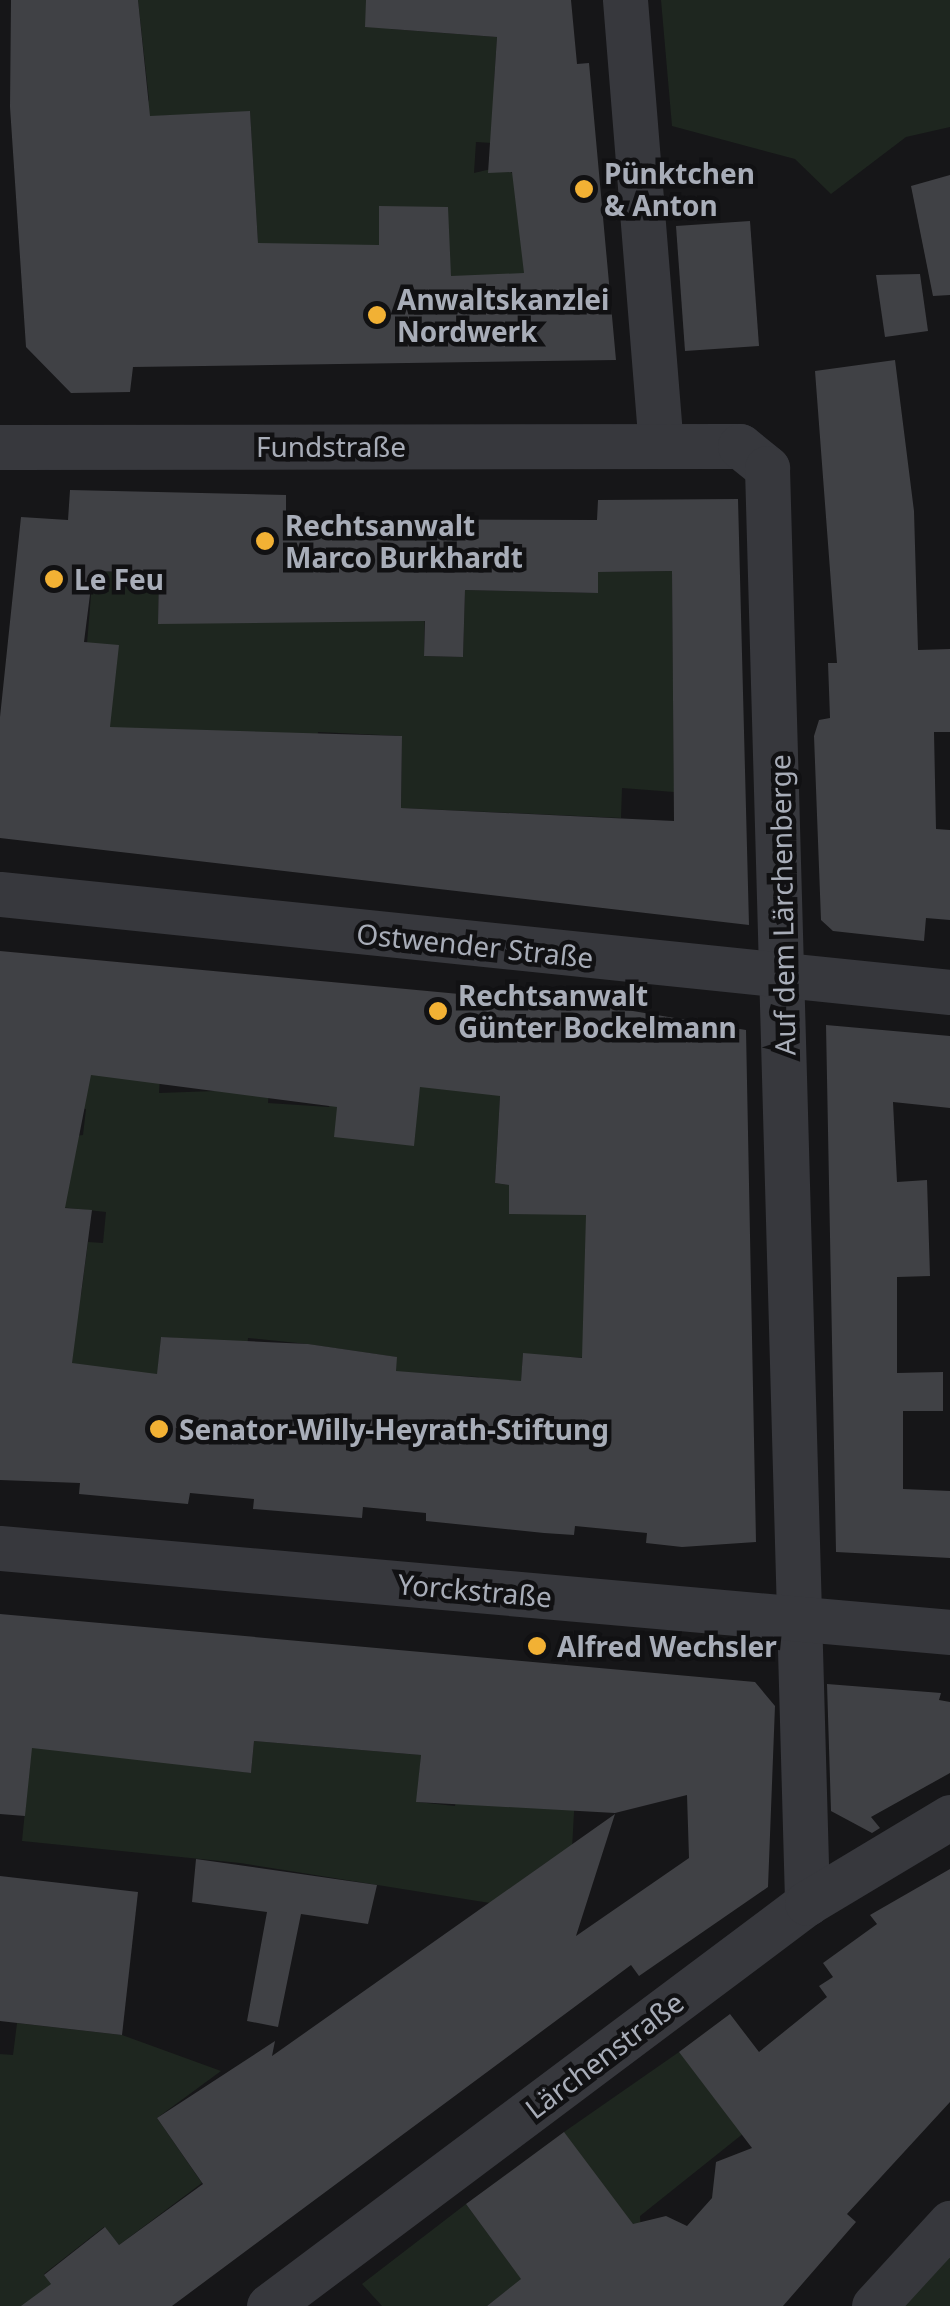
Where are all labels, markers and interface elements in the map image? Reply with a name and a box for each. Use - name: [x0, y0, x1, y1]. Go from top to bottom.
- place label: Pünktchen & Anton: [604, 156, 755, 222]
- marker: Pünktchen & Anton: [573, 178, 595, 200]
- place label: Anwaltskanzlei Nordwerk: [397, 282, 609, 348]
- marker: Anwaltskanzlei Nordwerk: [366, 304, 388, 326]
- street label: Fundstraße: [256, 429, 406, 463]
- place label: Rechtsanwalt Marco Burkhardt: [285, 508, 523, 574]
- marker: Rechtsanwalt Marco Burkhardt: [254, 530, 276, 552]
- place label: Le Feu: [74, 562, 164, 596]
- marker: Le Feu: [43, 568, 65, 590]
- street label: Auf dem Lärchenberge: [763, 754, 801, 1056]
- street label: Ostwender Straße: [355, 916, 595, 974]
- place label: Rechtsanwalt Günter Bockelmann: [458, 978, 737, 1044]
- marker: Rechtsanwalt Günter Bockelmann: [427, 1000, 449, 1022]
- place label: Senator-Willy-Heyrath-Stiftung: [179, 1412, 609, 1446]
- marker: Senator-Willy-Heyrath-Stiftung: [148, 1418, 170, 1440]
- street label: Yorckstraße: [397, 1567, 553, 1613]
- place label: Alfred Wechsler: [557, 1629, 777, 1663]
- marker: Alfred Wechsler: [526, 1635, 548, 1657]
- street label: Lärchenstraße: [518, 1985, 690, 2125]

